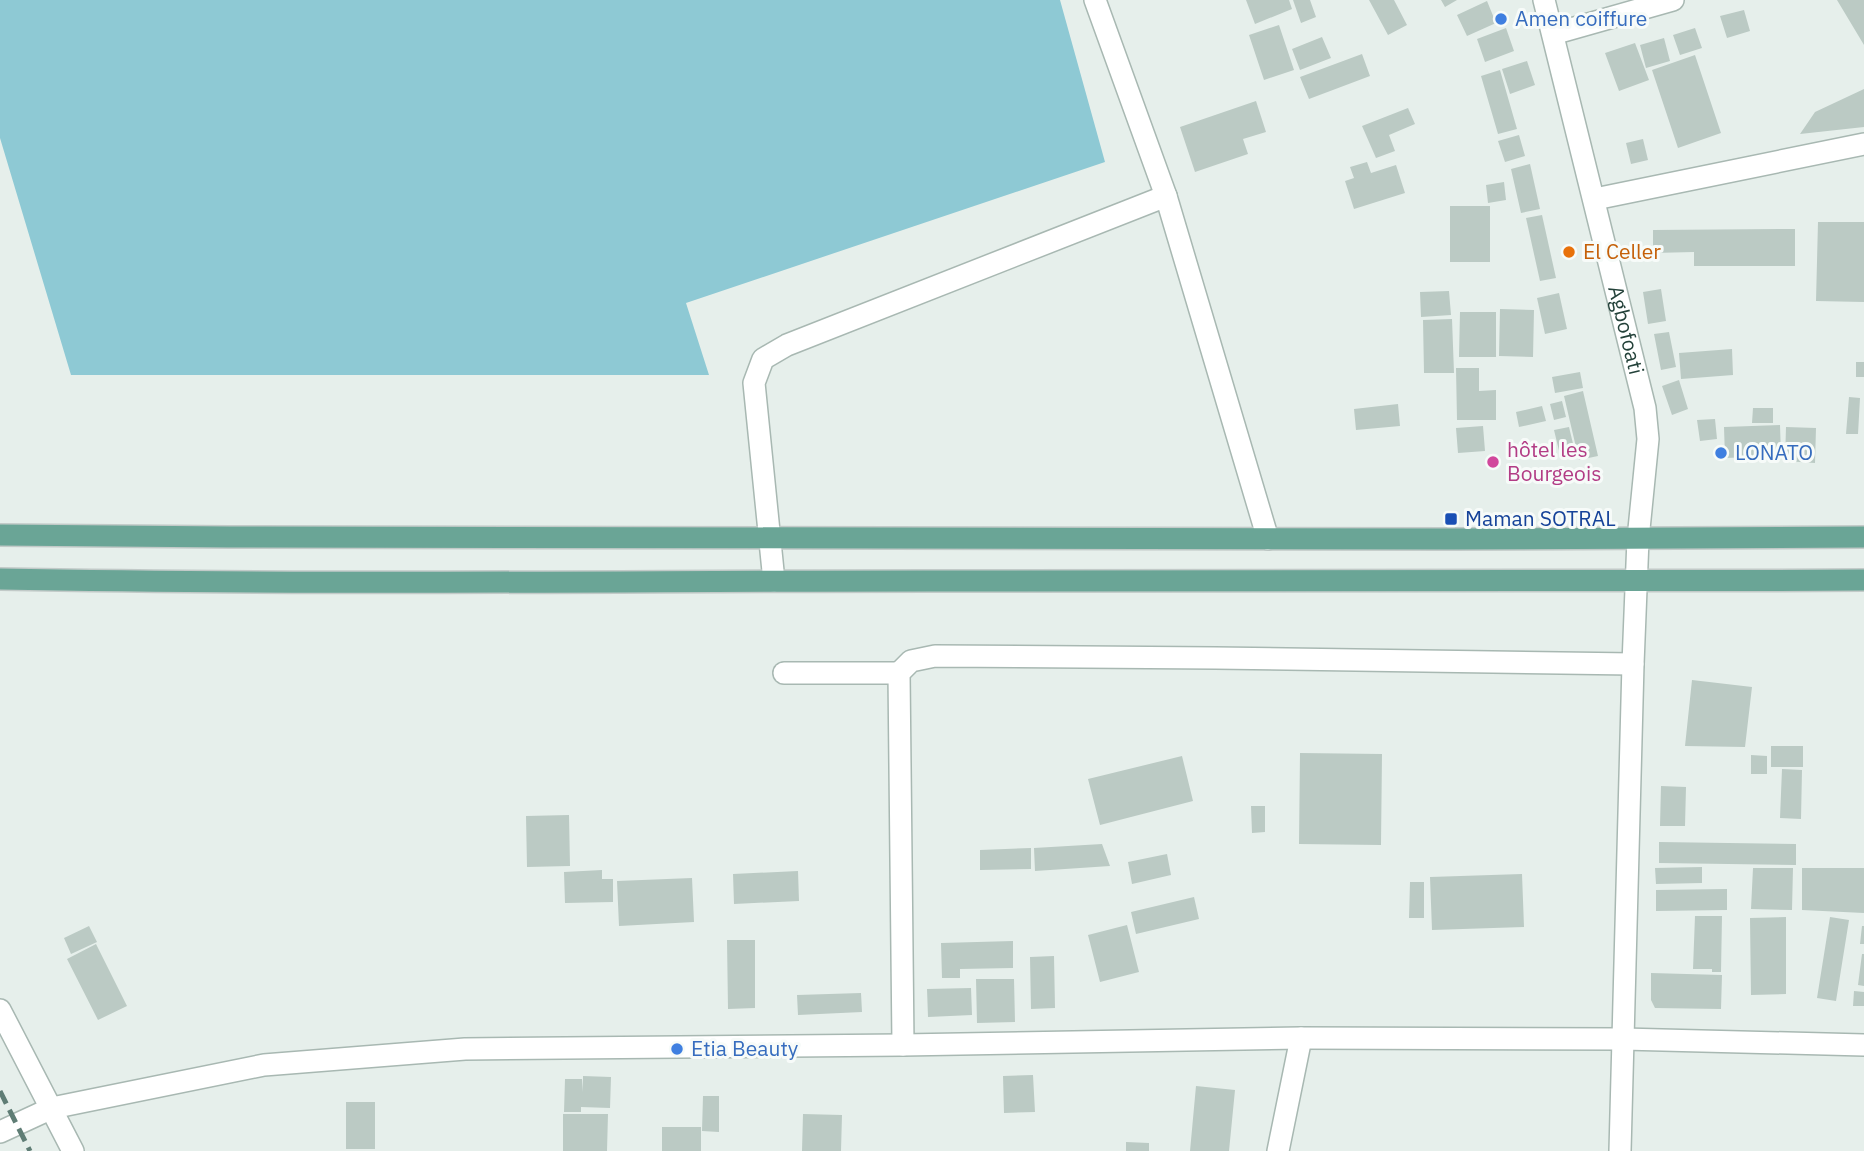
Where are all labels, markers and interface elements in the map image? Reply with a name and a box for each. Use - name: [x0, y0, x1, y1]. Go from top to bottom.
- place label: Amen coiffure: [1515, 4, 1647, 32]
- marker: Amen coiffure: [1493, 11, 1509, 27]
- place label: El Celler: [1583, 237, 1661, 265]
- marker: El Celler: [1561, 244, 1577, 260]
- street label: Agbofoati: [1602, 282, 1651, 377]
- place label: hôtel les Bourgeois: [1507, 435, 1601, 487]
- place label: LONATO: [1735, 438, 1813, 466]
- marker: LONATO: [1713, 445, 1729, 461]
- marker: hôtel les Bourgeois: [1485, 454, 1501, 470]
- place label: Maman SOTRAL: [1465, 504, 1616, 532]
- marker: Maman SOTRAL: [1443, 511, 1459, 527]
- place label: Etia Beauty: [691, 1034, 799, 1062]
- marker: Etia Beauty: [669, 1041, 685, 1057]

